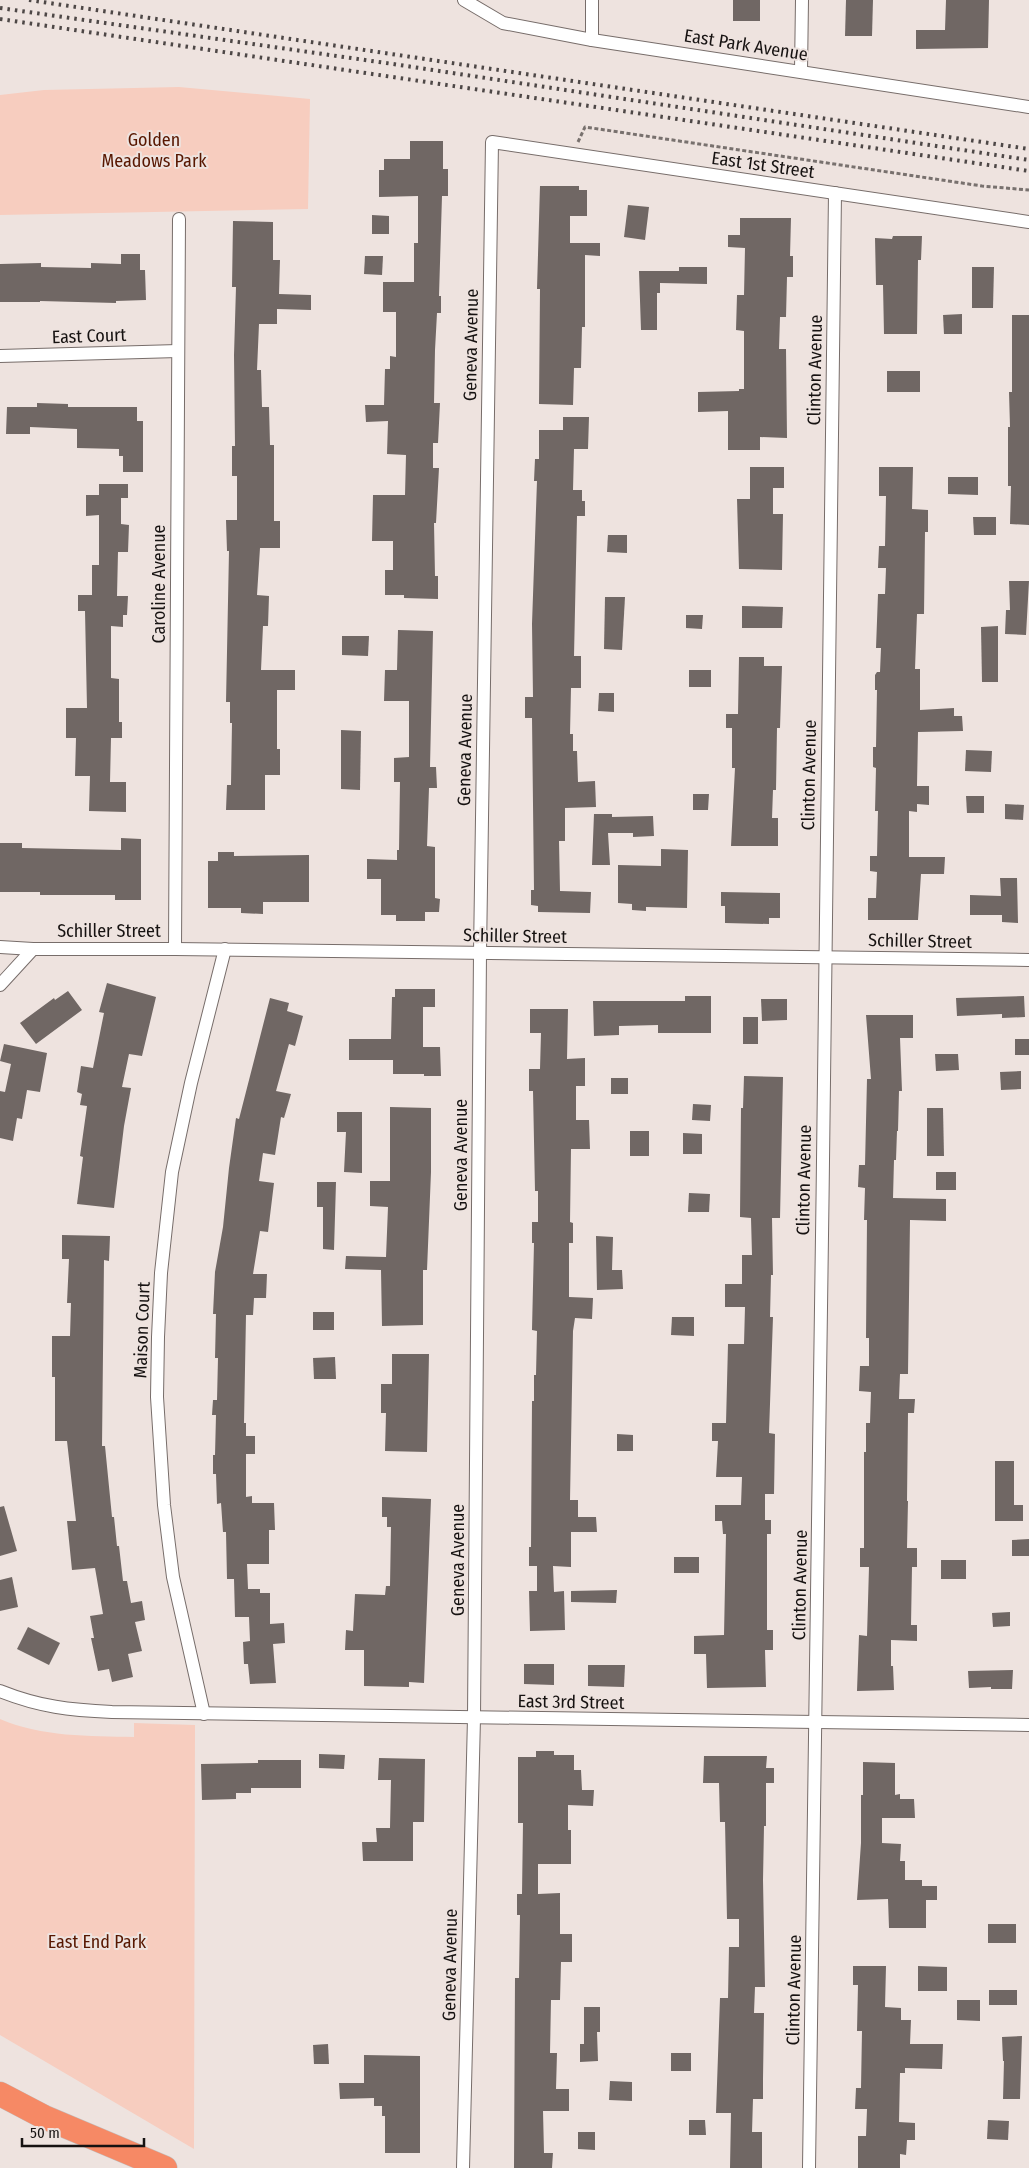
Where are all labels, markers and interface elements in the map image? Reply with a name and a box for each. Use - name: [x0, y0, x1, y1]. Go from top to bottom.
- street label: East Park Avenue: [683, 24, 810, 66]
- park label: Golden Meadows Park: [101, 129, 207, 172]
- street label: East 1st Street: [710, 147, 816, 183]
- street label: Geneva Avenue: [459, 289, 483, 401]
- street label: Clinton Avenue: [803, 314, 827, 426]
- street label: East Court: [51, 324, 127, 348]
- street label: Caroline Avenue: [148, 524, 170, 644]
- street label: Geneva Avenue: [453, 694, 477, 806]
- street label: Clinton Avenue: [797, 719, 821, 831]
- street label: Schiller Street: [57, 920, 161, 942]
- street label: Schiller Street: [463, 924, 567, 948]
- street label: Schiller Street: [868, 929, 972, 953]
- street label: Geneva Avenue: [450, 1099, 472, 1211]
- street label: Clinton Avenue: [792, 1124, 816, 1236]
- street label: Maison Court: [129, 1281, 155, 1379]
- street label: Geneva Avenue: [447, 1504, 469, 1616]
- street label: Clinton Avenue: [788, 1529, 812, 1641]
- street label: East 3rd Street: [517, 1690, 625, 1714]
- street label: Geneva Avenue: [438, 1909, 462, 2021]
- park label: East End Park: [48, 1931, 147, 1953]
- street label: Clinton Avenue: [782, 1934, 806, 2046]
- scale bar: [22, 2116, 145, 2148]
- text: 50 m: [30, 2124, 60, 2142]

